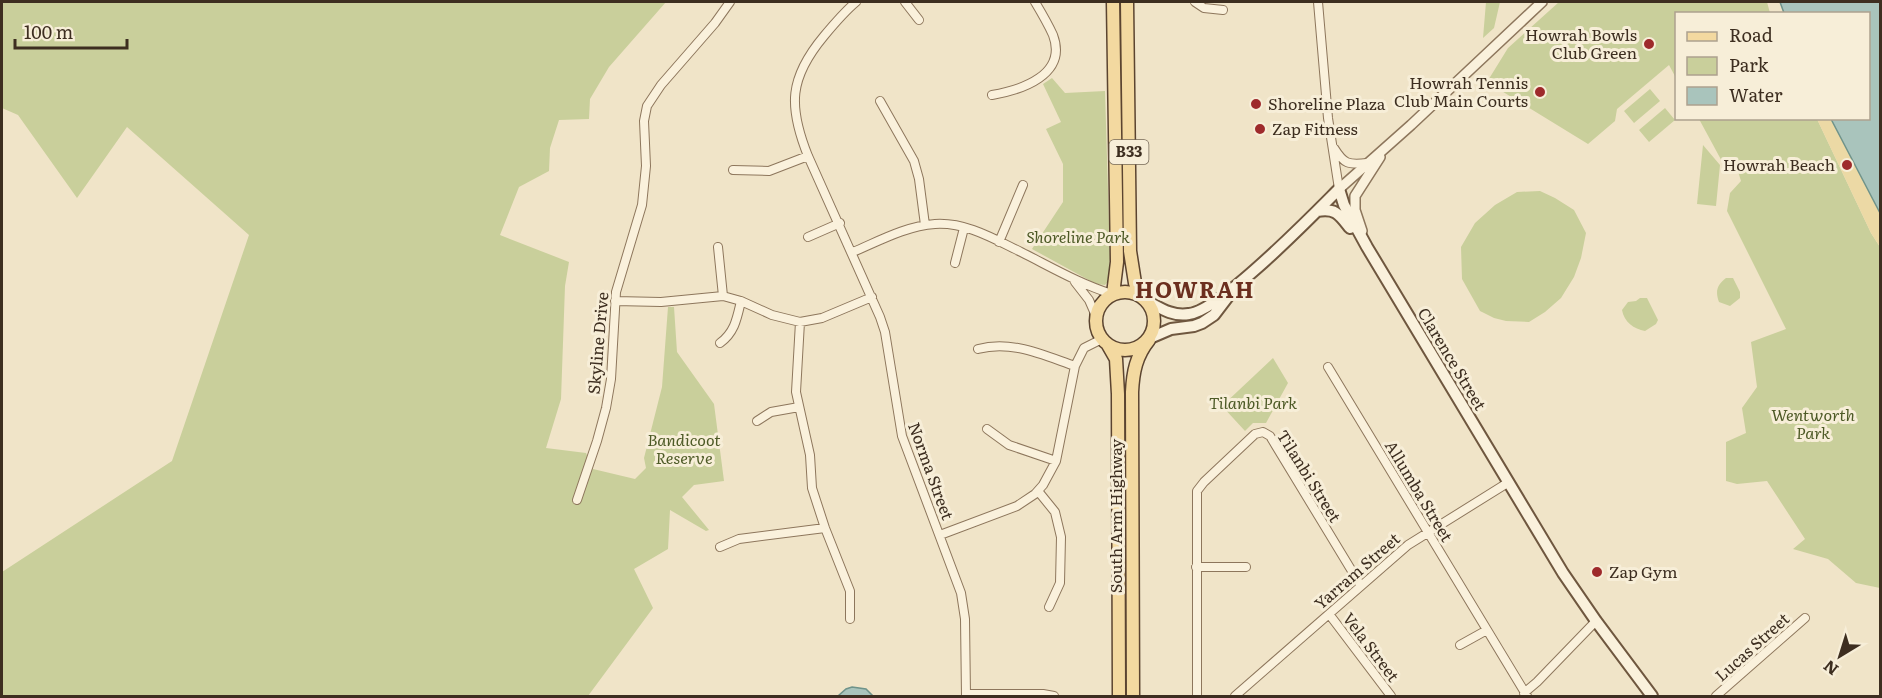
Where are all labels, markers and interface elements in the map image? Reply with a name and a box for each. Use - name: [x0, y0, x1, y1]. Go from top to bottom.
- scale bar: [15, 12, 128, 50]
- legend: [1675, 12, 1870, 120]
- text: 100 m: [24, 18, 73, 45]
- text: Road: [1729, 21, 1773, 48]
- place label: Howrah Bowls Club Green: [1525, 22, 1637, 64]
- marker: Howrah Bowls Club Green: [1642, 37, 1656, 51]
- text: Park: [1729, 51, 1770, 78]
- place label: Howrah Tennis Club Main Courts: [1394, 70, 1528, 112]
- text: Water: [1729, 81, 1783, 108]
- marker: Howrah Tennis Club Main Courts: [1533, 85, 1547, 99]
- place label: Shoreline Plaza: [1268, 91, 1386, 115]
- marker: Shoreline Plaza: [1249, 97, 1263, 111]
- place label: Zap Fitness: [1272, 116, 1358, 140]
- marker: Zap Fitness: [1253, 122, 1267, 136]
- road number: B33: [1110, 140, 1148, 164]
- place label: Howrah Beach: [1723, 152, 1835, 176]
- marker: Howrah Beach: [1840, 158, 1854, 172]
- park label: Shoreline Park: [1026, 224, 1130, 248]
- district label: HOWRAH: [1135, 272, 1255, 305]
- street label: Skyline Drive: [581, 291, 613, 395]
- street label: Clarence Street: [1413, 303, 1493, 415]
- park label: Tilanbi Park: [1209, 390, 1297, 414]
- park label: Wentworth Park: [1771, 402, 1855, 444]
- street label: Norma Street: [903, 418, 961, 523]
- street label: Tilanbi Street: [1272, 425, 1348, 527]
- park label: Bandicoot Reserve: [647, 427, 721, 469]
- street label: Allumba Street: [1380, 435, 1460, 546]
- street label: South Arm Highway: [1103, 438, 1127, 593]
- street label: Yarram Street: [1308, 526, 1405, 614]
- place label: Zap Gym: [1609, 559, 1678, 583]
- marker: Zap Gym: [1590, 565, 1604, 579]
- street label: Lucas Street: [1709, 606, 1794, 686]
- street label: Vela Street: [1338, 607, 1406, 686]
- north arrow: [1810, 626, 1870, 686]
- text: N: [1817, 655, 1843, 682]

